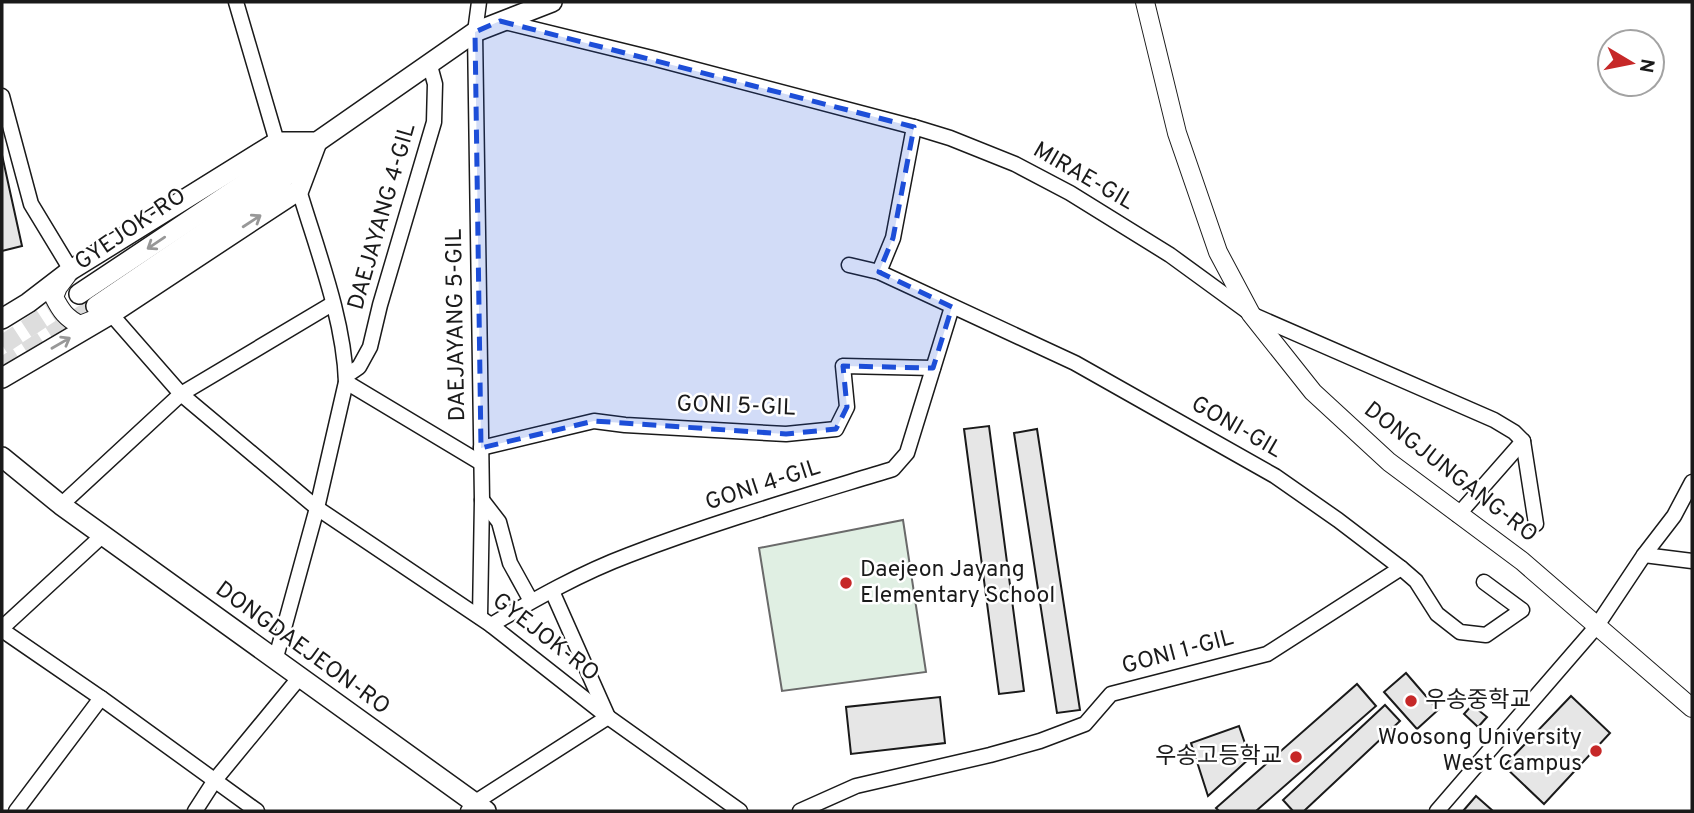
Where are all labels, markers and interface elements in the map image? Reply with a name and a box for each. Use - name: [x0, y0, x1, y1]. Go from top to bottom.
- north arrow: [1596, 28, 1666, 98]
- text: N: [1633, 57, 1659, 74]
- street label: DAEJAYANG 4-GIL: [343, 120, 424, 314]
- street label: MIRAE-GIL: [1027, 136, 1139, 218]
- street label: GYEJOK-RO: [70, 182, 192, 278]
- one-way arrow: [242, 213, 261, 228]
- street label: DAEJAYANG 5-GIL: [441, 228, 473, 421]
- one-way arrow: [147, 236, 166, 250]
- one-way arrow: [50, 336, 70, 350]
- street label: GONI 5-GIL: [676, 390, 796, 424]
- street label: GONI-GIL: [1185, 390, 1287, 466]
- street label: DONGJUNGANG-RO: [1357, 396, 1543, 550]
- street label: GONI 4-GIL: [702, 454, 824, 518]
- place label: Daejeon Jayang Elementary School: [860, 556, 1055, 611]
- marker: Daejeon Jayang Elementary School: [838, 575, 854, 591]
- street label: DONGDAEJEON-RO: [209, 576, 395, 722]
- street label: GYEJOK-RO: [486, 587, 604, 689]
- street label: GONI 1-GIL: [1119, 624, 1237, 682]
- place label: 우송중학교: [1425, 687, 1531, 716]
- marker: 우송중학교: [1403, 693, 1419, 709]
- place label: Woosong University West Campus: [1378, 724, 1582, 779]
- place label: 우송고등학교: [1155, 743, 1282, 772]
- marker: Woosong University West Campus: [1588, 743, 1604, 759]
- marker: 우송고등학교: [1288, 749, 1304, 765]

